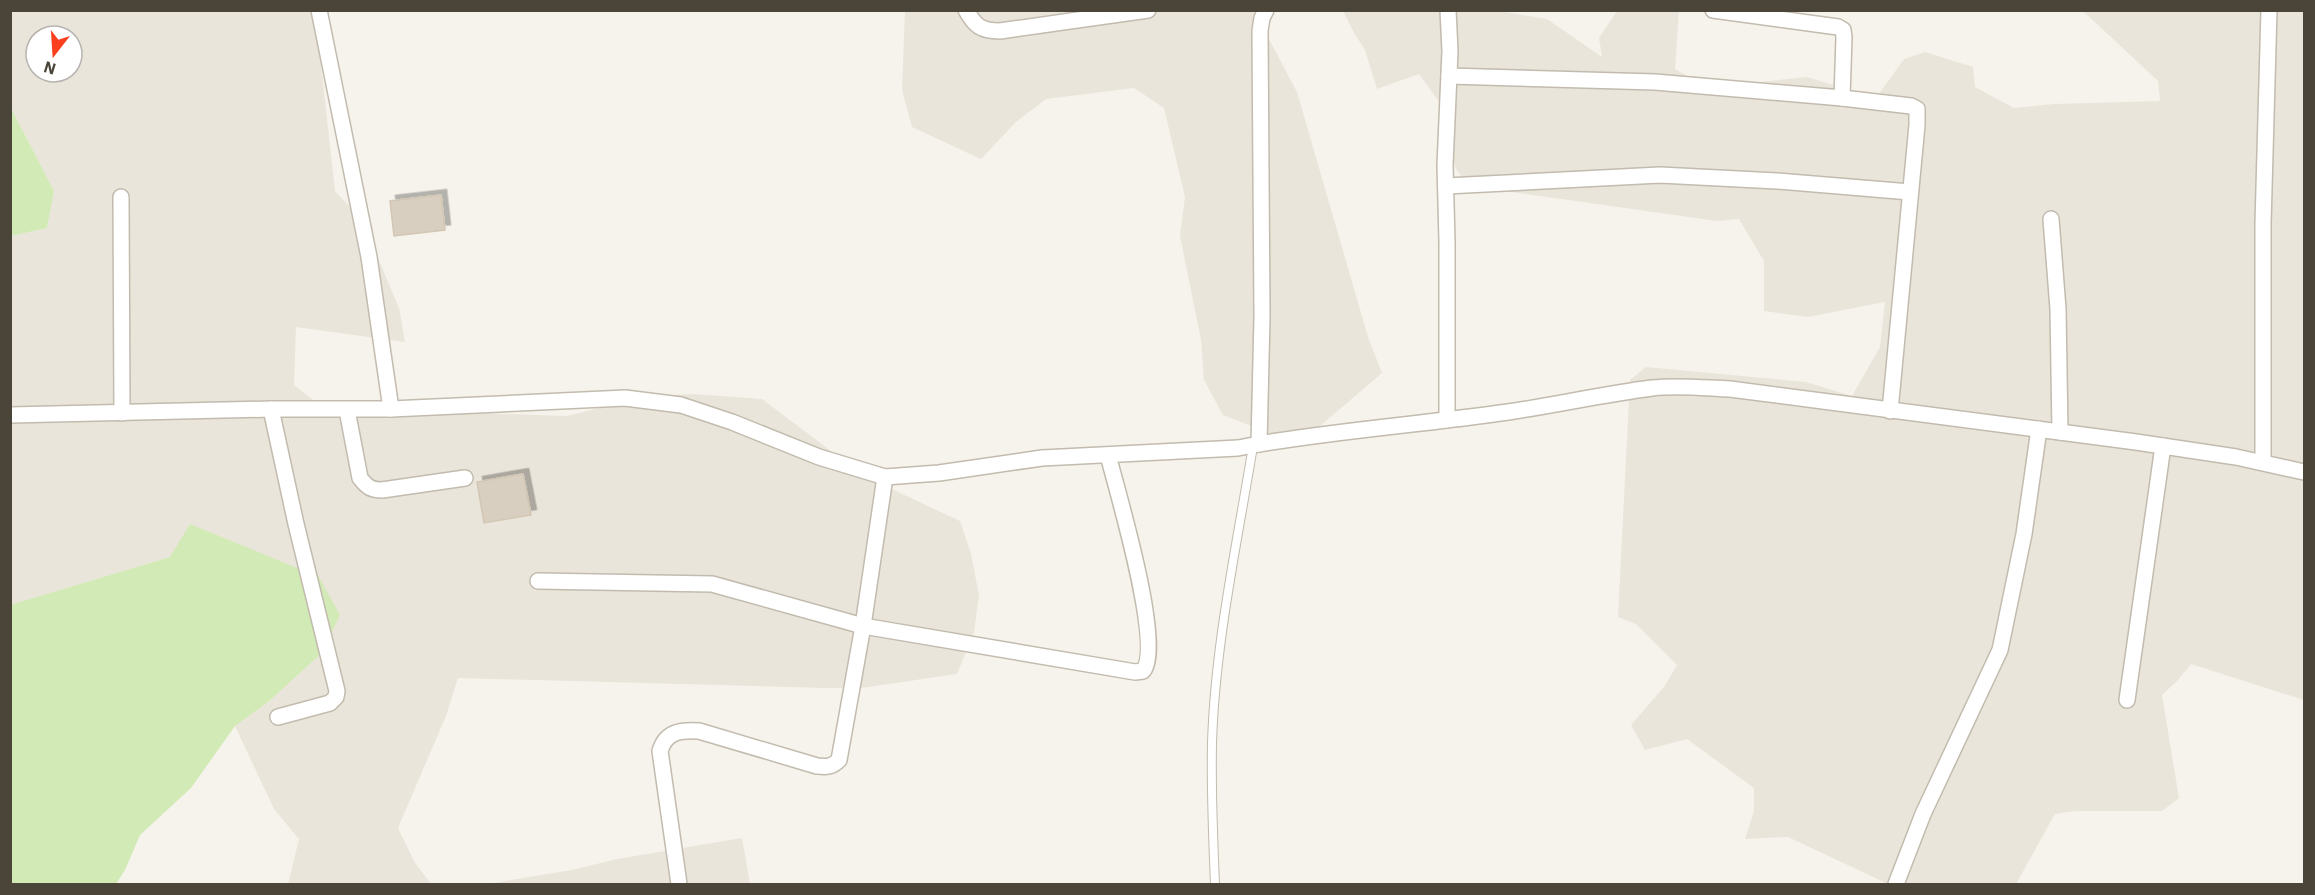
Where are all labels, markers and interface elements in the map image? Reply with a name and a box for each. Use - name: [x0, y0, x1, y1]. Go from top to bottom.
- north arrow: [24, 24, 84, 84]
- text: N: [41, 57, 58, 80]

